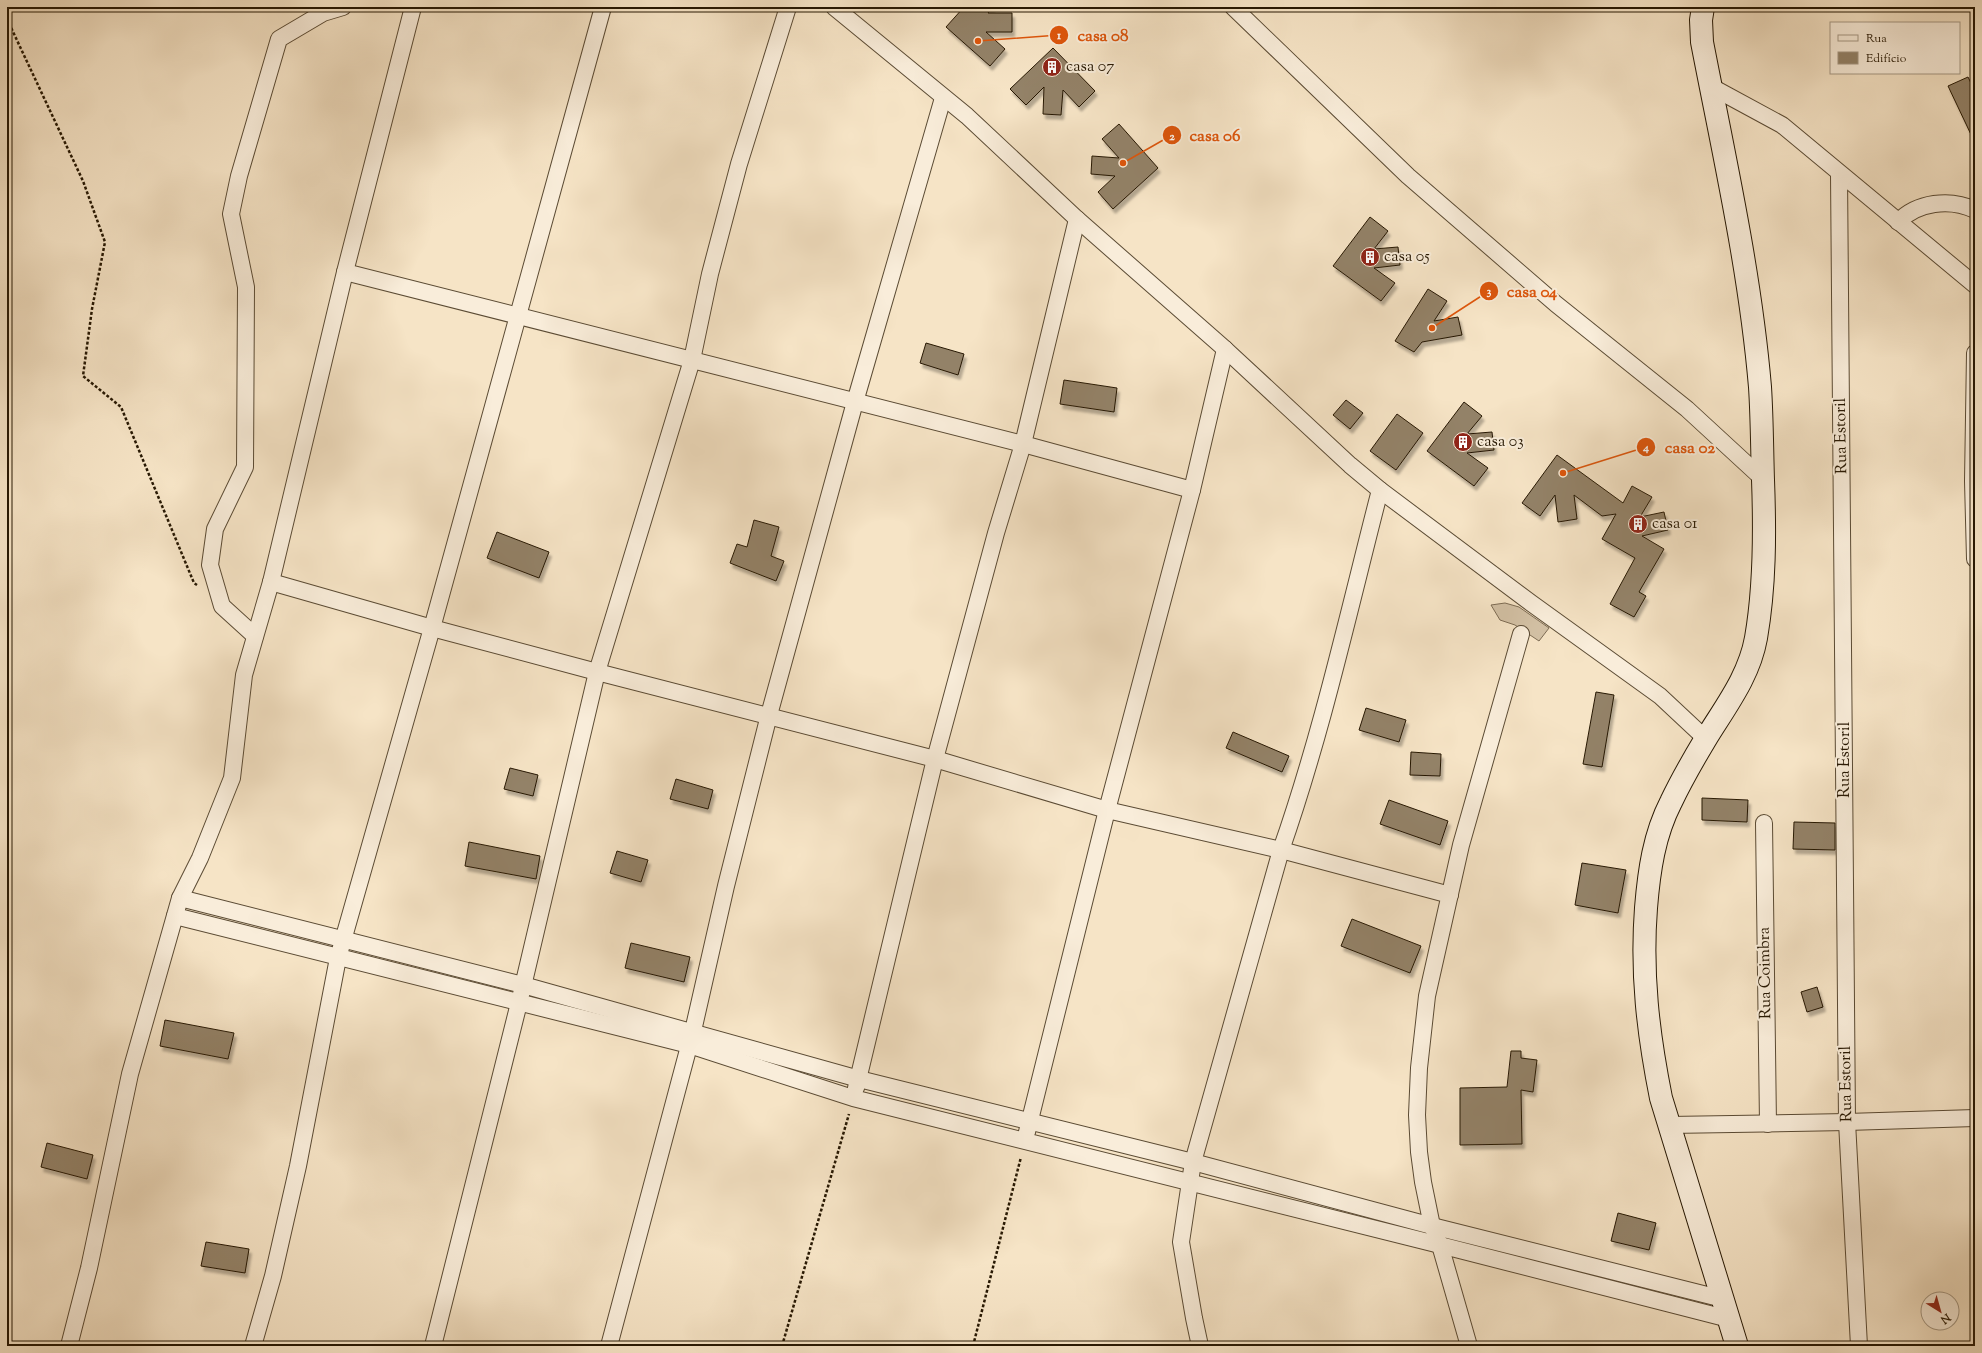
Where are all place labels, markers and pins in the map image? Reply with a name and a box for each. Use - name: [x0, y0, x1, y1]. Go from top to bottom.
- callout: casa 08: [1049, 20, 1137, 49]
- building icon: casa 07: [1041, 56, 1063, 78]
- place label: casa 07: [1066, 56, 1114, 79]
- callout: casa 06: [1162, 121, 1249, 150]
- building icon: casa 05: [1359, 246, 1381, 268]
- place label: casa 05: [1384, 246, 1430, 269]
- callout: casa 04: [1479, 276, 1565, 305]
- building icon: casa 03: [1452, 431, 1474, 453]
- place label: casa 03: [1477, 431, 1524, 454]
- callout: casa 02: [1636, 432, 1723, 461]
- building icon: casa 01: [1627, 513, 1649, 535]
- place label: casa 01: [1652, 513, 1698, 536]

